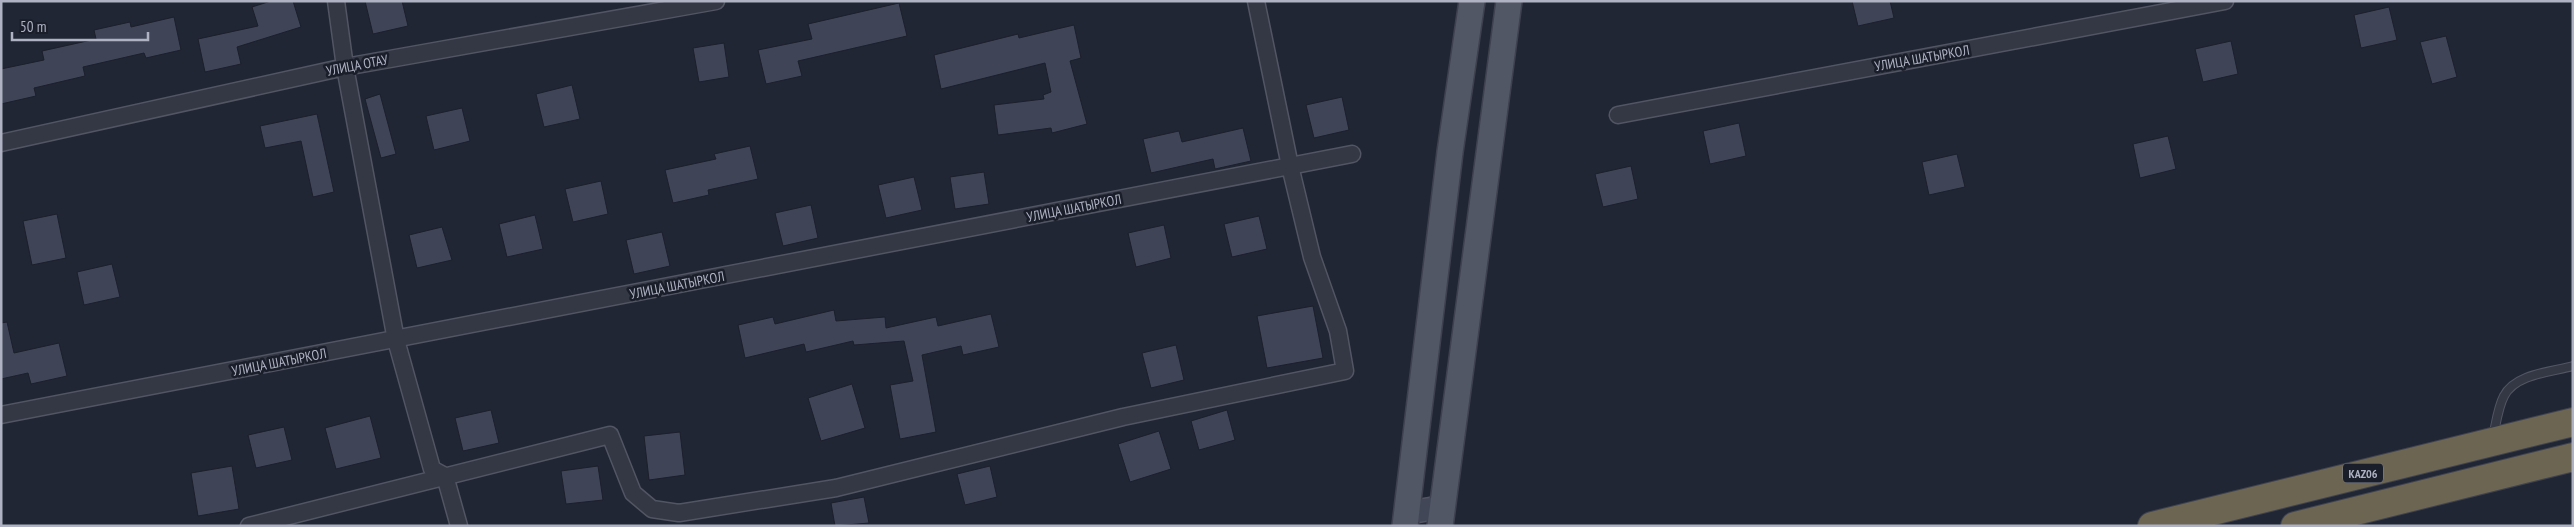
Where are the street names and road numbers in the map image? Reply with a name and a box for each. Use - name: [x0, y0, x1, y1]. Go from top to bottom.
- street label: УЛИЦА ШАТЫРКОЛ: [1873, 41, 1971, 75]
- street label: УЛИЦА ОТАУ: [325, 50, 390, 80]
- street label: УЛИЦА ШАТЫРКОЛ: [1025, 190, 1123, 226]
- street label: УЛИЦА ШАТЫРКОЛ: [628, 267, 726, 303]
- street label: УЛИЦА ШАТЫРКОЛ: [230, 344, 328, 380]
- road number: KАZ06: [2343, 463, 2383, 482]

